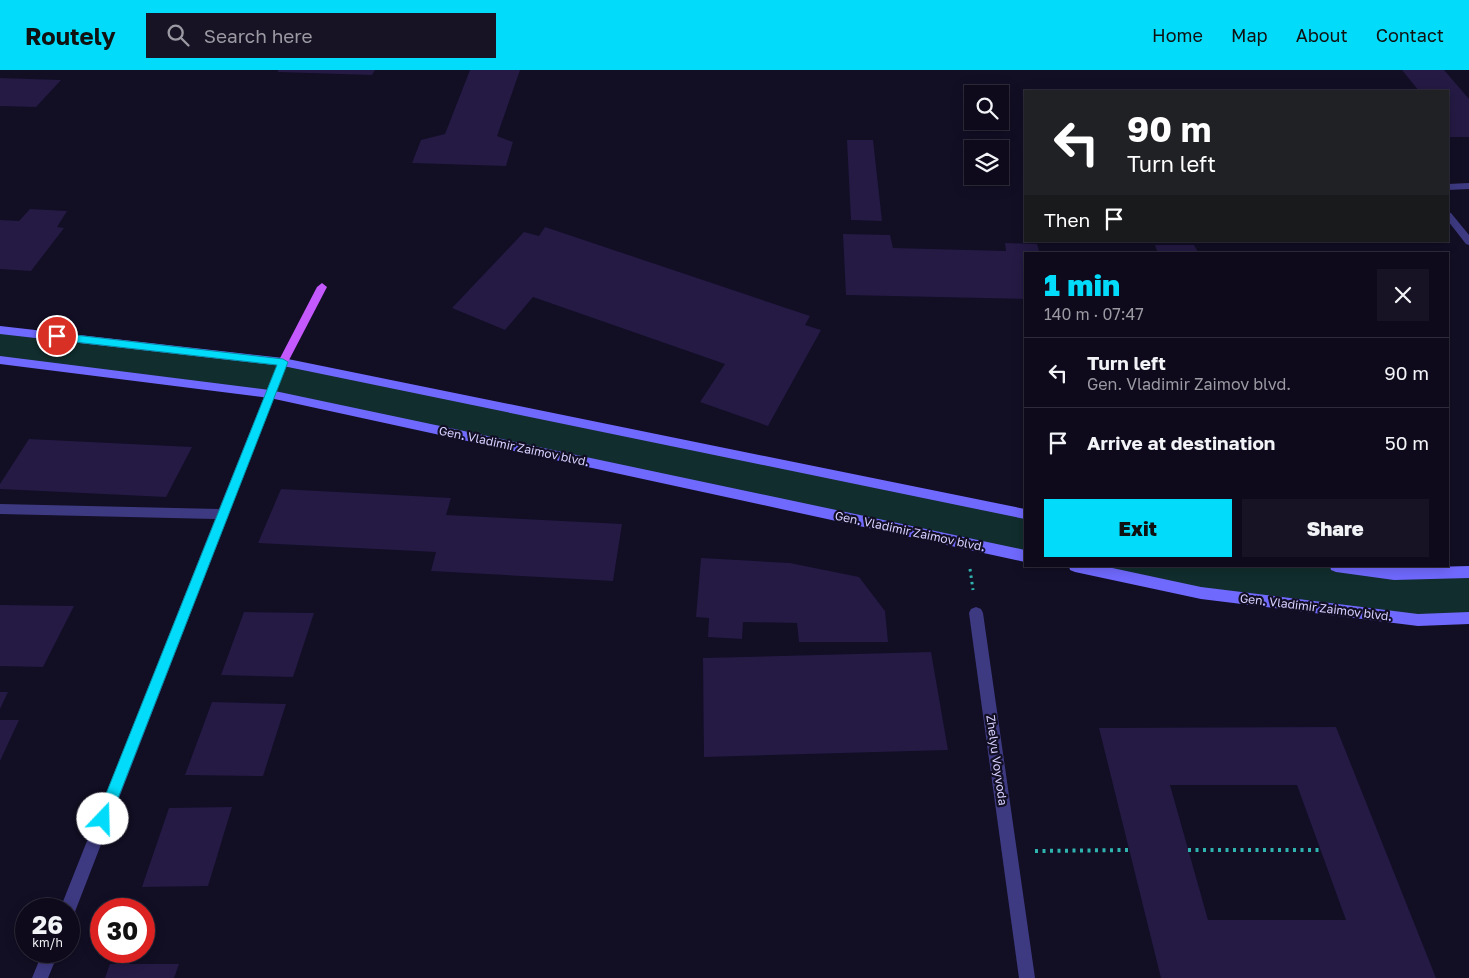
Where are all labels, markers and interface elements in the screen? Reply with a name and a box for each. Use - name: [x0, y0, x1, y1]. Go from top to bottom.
- search box: [146, 13, 496, 58]
- text: Routely: [25, 21, 116, 50]
- icon: search: [164, 21, 192, 49]
- text: Search here: [204, 24, 313, 47]
- text: Home: [1152, 24, 1203, 46]
- text: Map: [1231, 24, 1268, 46]
- text: About: [1296, 24, 1348, 46]
- text: Contact: [1376, 24, 1444, 46]
- map controls: [964, 85, 1009, 185]
- button: search: [964, 85, 1009, 130]
- text: 90 m: [1127, 108, 1211, 150]
- icon: left: [1044, 110, 1109, 175]
- button: layers: [964, 140, 1009, 185]
- text: Turn left: [1127, 150, 1216, 177]
- icon: arrive: [1100, 205, 1128, 233]
- text: Then: [1044, 208, 1090, 231]
- text: 1 min: [1044, 267, 1120, 303]
- button: close: [1377, 269, 1429, 321]
- text: 140 m · 07:47: [1044, 304, 1144, 324]
- pin: [36, 315, 78, 357]
- icon: arrive: [43, 322, 71, 350]
- text: Turn left: [1087, 351, 1166, 374]
- icon: left: [1044, 359, 1072, 387]
- text: 90 m: [1384, 361, 1429, 384]
- text: Gen. Vladimir Zaimov blvd.: [1087, 374, 1291, 394]
- street label: Gen. Vladimir Zaimov blvd.: [438, 423, 590, 469]
- icon: arrive: [1044, 429, 1072, 457]
- text: Arrive at destination: [1087, 431, 1275, 454]
- text: 50 m: [1385, 431, 1429, 454]
- button: Exit: [1044, 499, 1232, 557]
- button: Share: [1242, 499, 1429, 557]
- street label: Gen. Vladimir Zaimov blvd.: [834, 508, 986, 554]
- street label: Gen. Vladimir Zaimov blvd.: [1239, 590, 1393, 624]
- street label: Zhelyu Voyvoda: [983, 714, 1011, 806]
- position arrow: [76, 792, 128, 844]
- speed limit sign: 30: [90, 898, 155, 963]
- text: 26: [32, 909, 63, 940]
- text: km/h: [32, 935, 63, 950]

